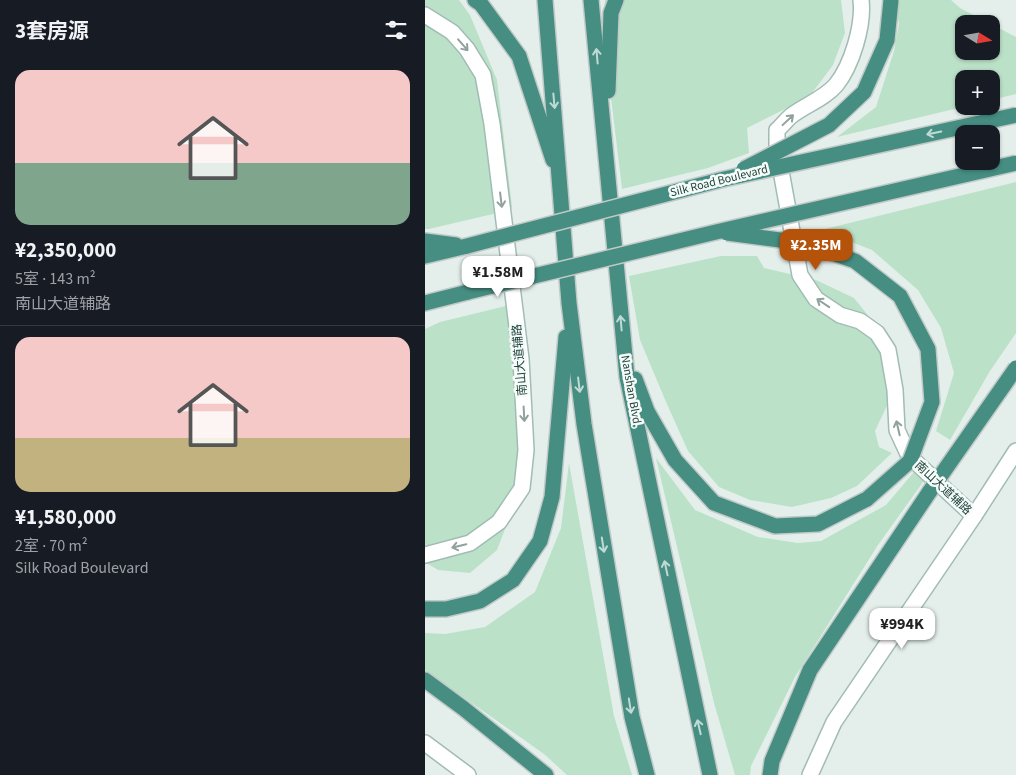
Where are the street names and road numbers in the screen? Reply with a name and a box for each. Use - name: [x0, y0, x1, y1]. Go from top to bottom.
- street label: Silk Road Boulevard: [668, 161, 770, 201]
- street label: 南山大道辅路: [508, 323, 532, 397]
- street label: Nanshan Blvd.: [616, 354, 646, 428]
- street label: 南山大道辅路: [911, 457, 975, 519]

